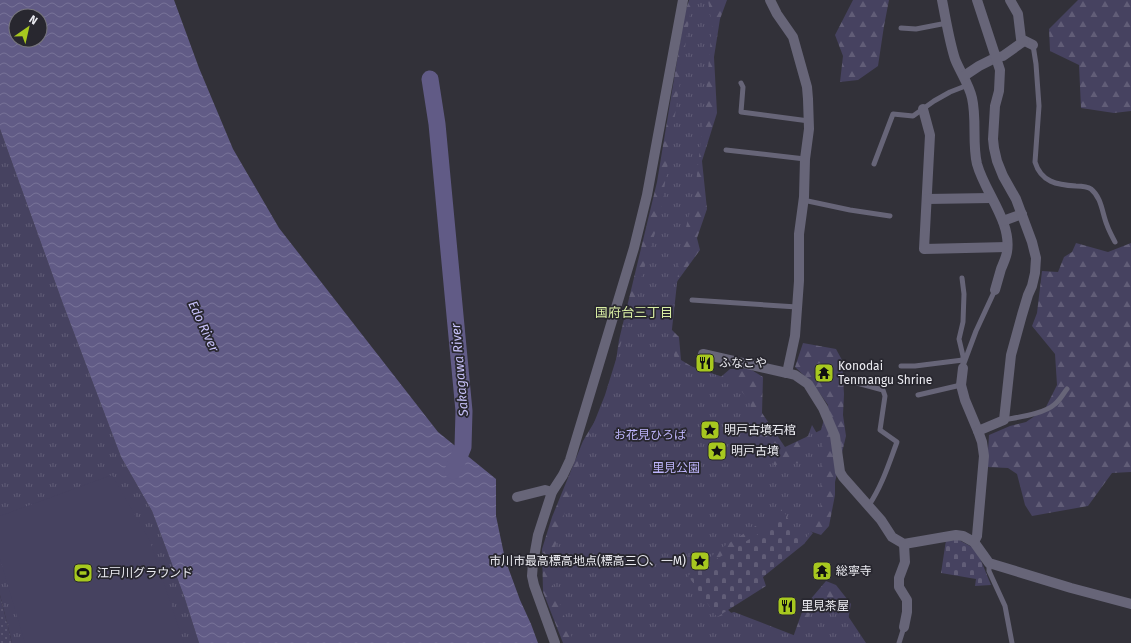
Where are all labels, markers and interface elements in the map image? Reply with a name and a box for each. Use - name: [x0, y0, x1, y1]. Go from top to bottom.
- north arrow: [8, 8, 48, 48]
- text: N: [27, 13, 40, 28]
- water label: Edo River: [185, 298, 222, 355]
- district label: 国府台三丁目: [595, 305, 673, 320]
- water label: Sakagawa River: [448, 322, 471, 418]
- restaurant icon: ふなこや: [694, 352, 716, 374]
- place label: ふなこや: [719, 356, 767, 370]
- place label: Konodai Tenmangu Shrine: [838, 359, 932, 387]
- temple icon: Konodai Tenmangu Shrine: [813, 362, 835, 384]
- place icon: 明戸古墳石棺: [699, 419, 721, 441]
- place label: 明戸古墳石棺: [724, 423, 796, 437]
- park label: お花見ひろば: [614, 428, 686, 442]
- place icon: 明戸古墳: [706, 440, 728, 462]
- place label: 明戸古墳: [731, 444, 779, 458]
- park label: 里見公園: [652, 461, 700, 475]
- place icon: 市川市最高標高地点(標高三〇、一M): [689, 550, 711, 572]
- place label: 市川市最高標高地点(標高三〇、一M): [489, 554, 686, 568]
- temple icon: 総寧寺: [811, 560, 833, 582]
- sports icon: 江戸川グラウンド: [72, 562, 94, 584]
- place label: 総寧寺: [836, 564, 872, 578]
- place label: 江戸川グラウンド: [97, 566, 193, 580]
- restaurant icon: 里見茶屋: [776, 595, 798, 617]
- place label: 里見茶屋: [801, 599, 849, 613]

